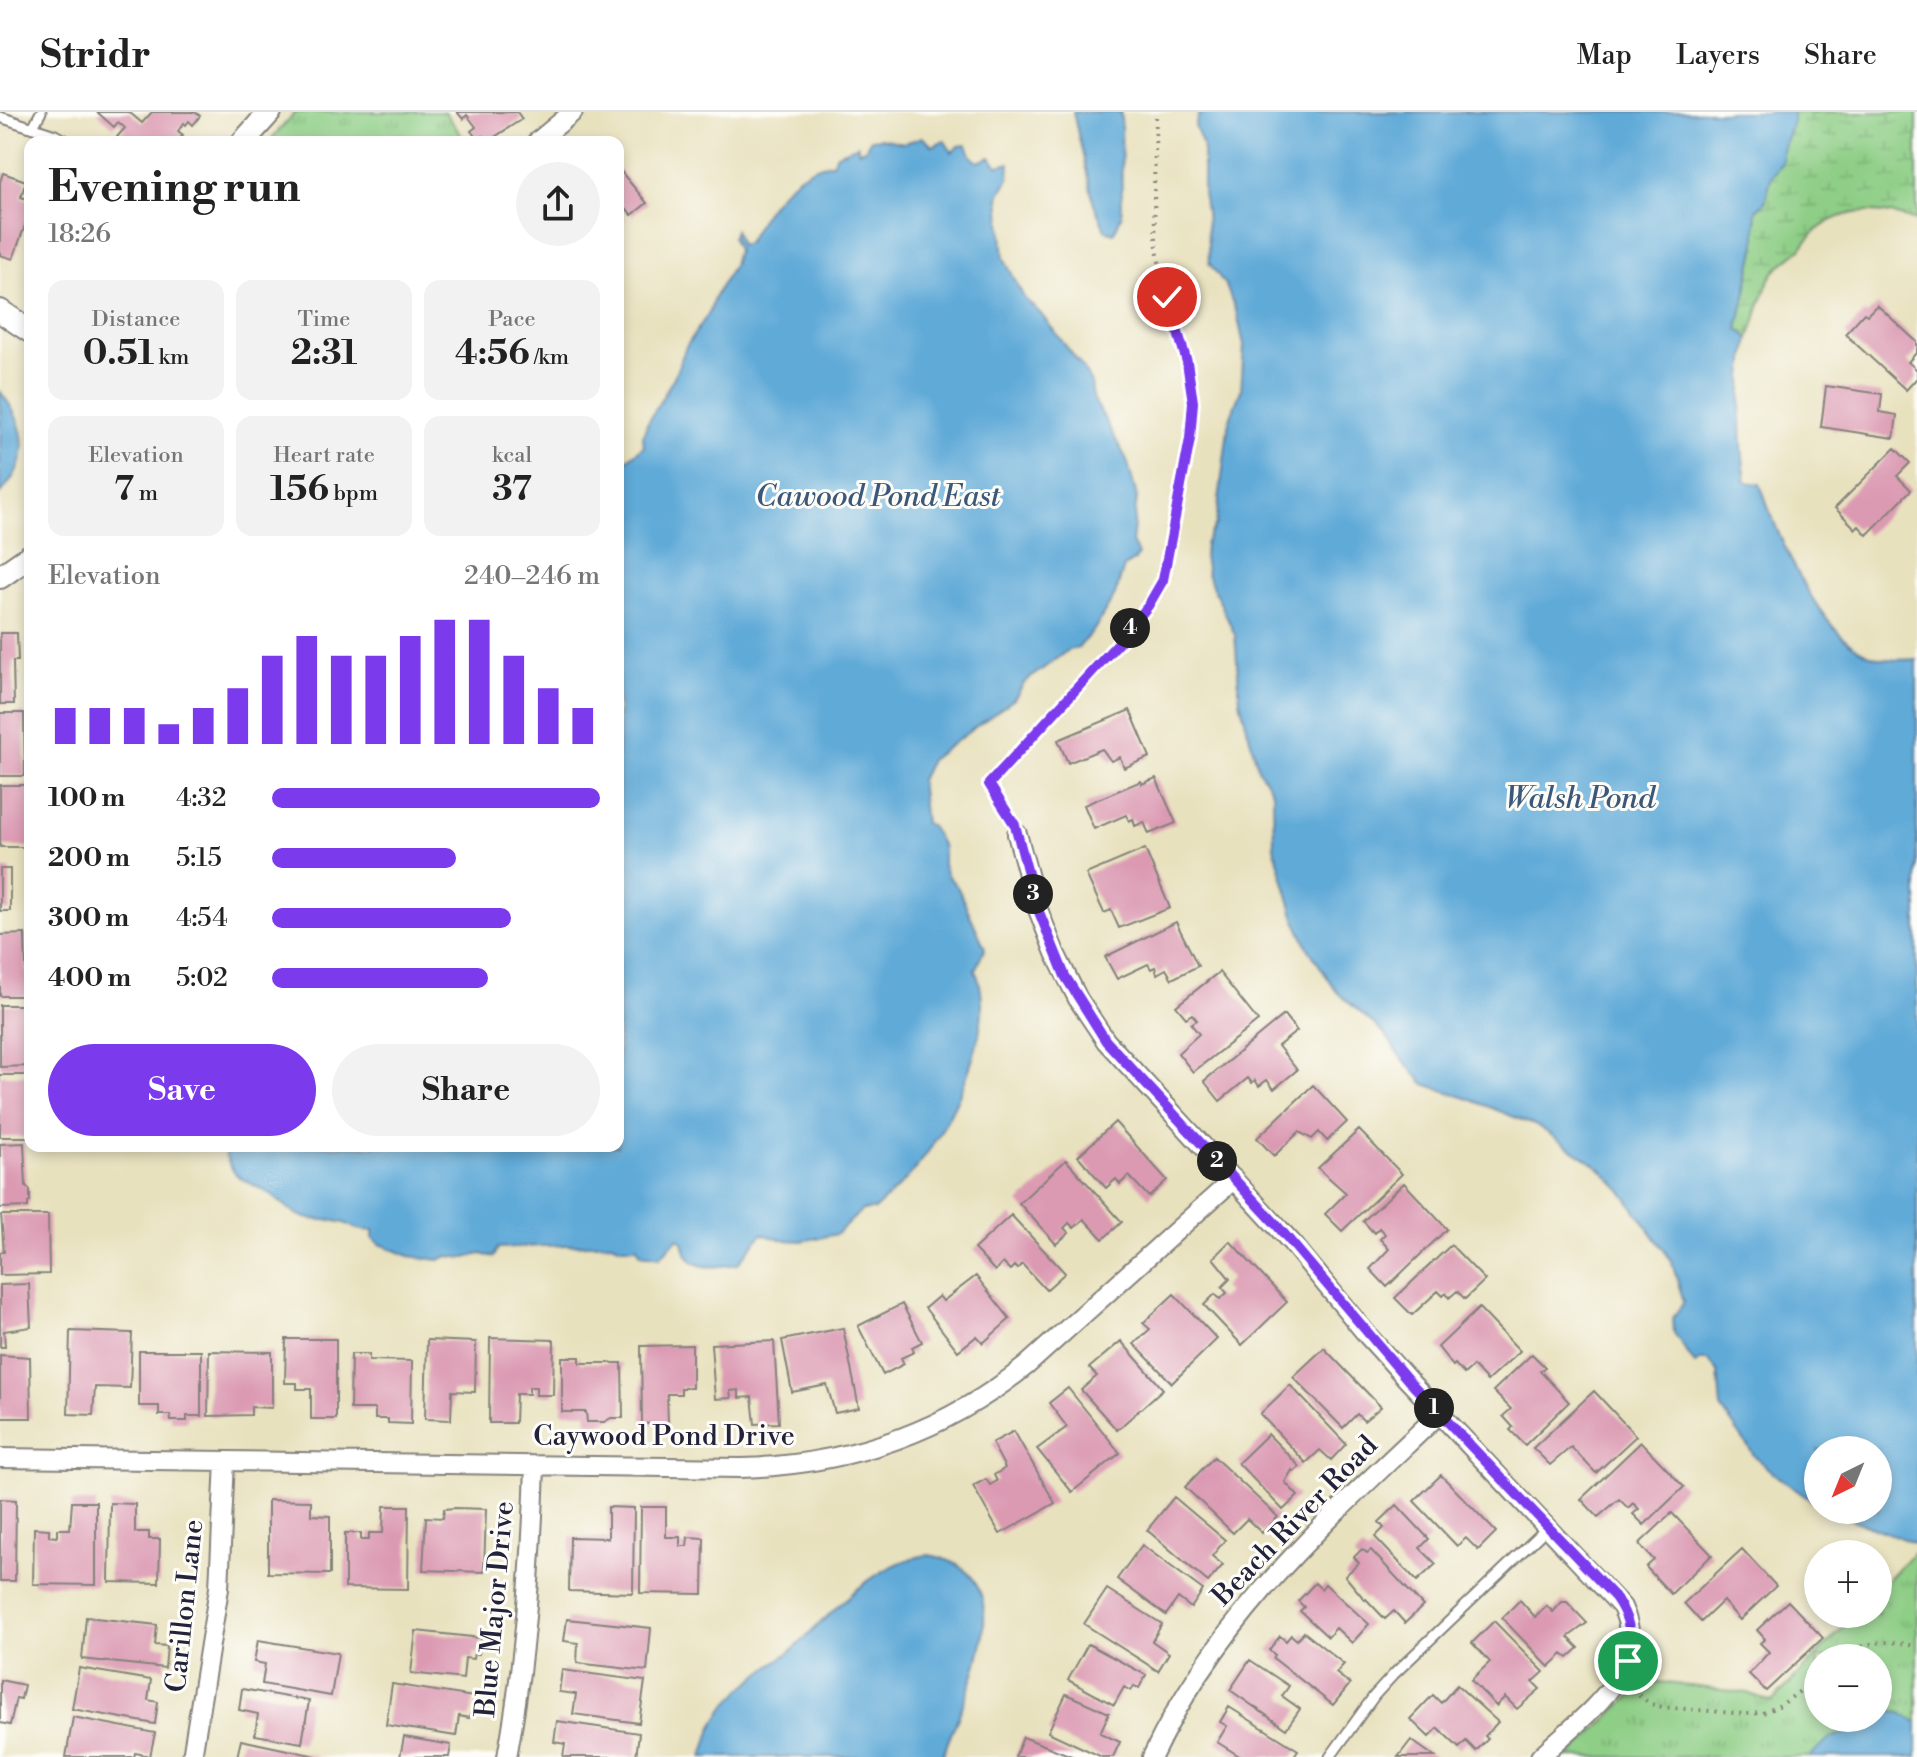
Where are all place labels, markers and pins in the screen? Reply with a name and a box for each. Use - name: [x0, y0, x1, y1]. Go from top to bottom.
- pin: [1133, 263, 1201, 331]
- pin: 4: [1110, 608, 1150, 648]
- pin: 3: [1013, 874, 1053, 914]
- pin: 2: [1197, 1141, 1237, 1181]
- pin: 1: [1414, 1388, 1454, 1428]
- pin: [1594, 1627, 1662, 1695]

